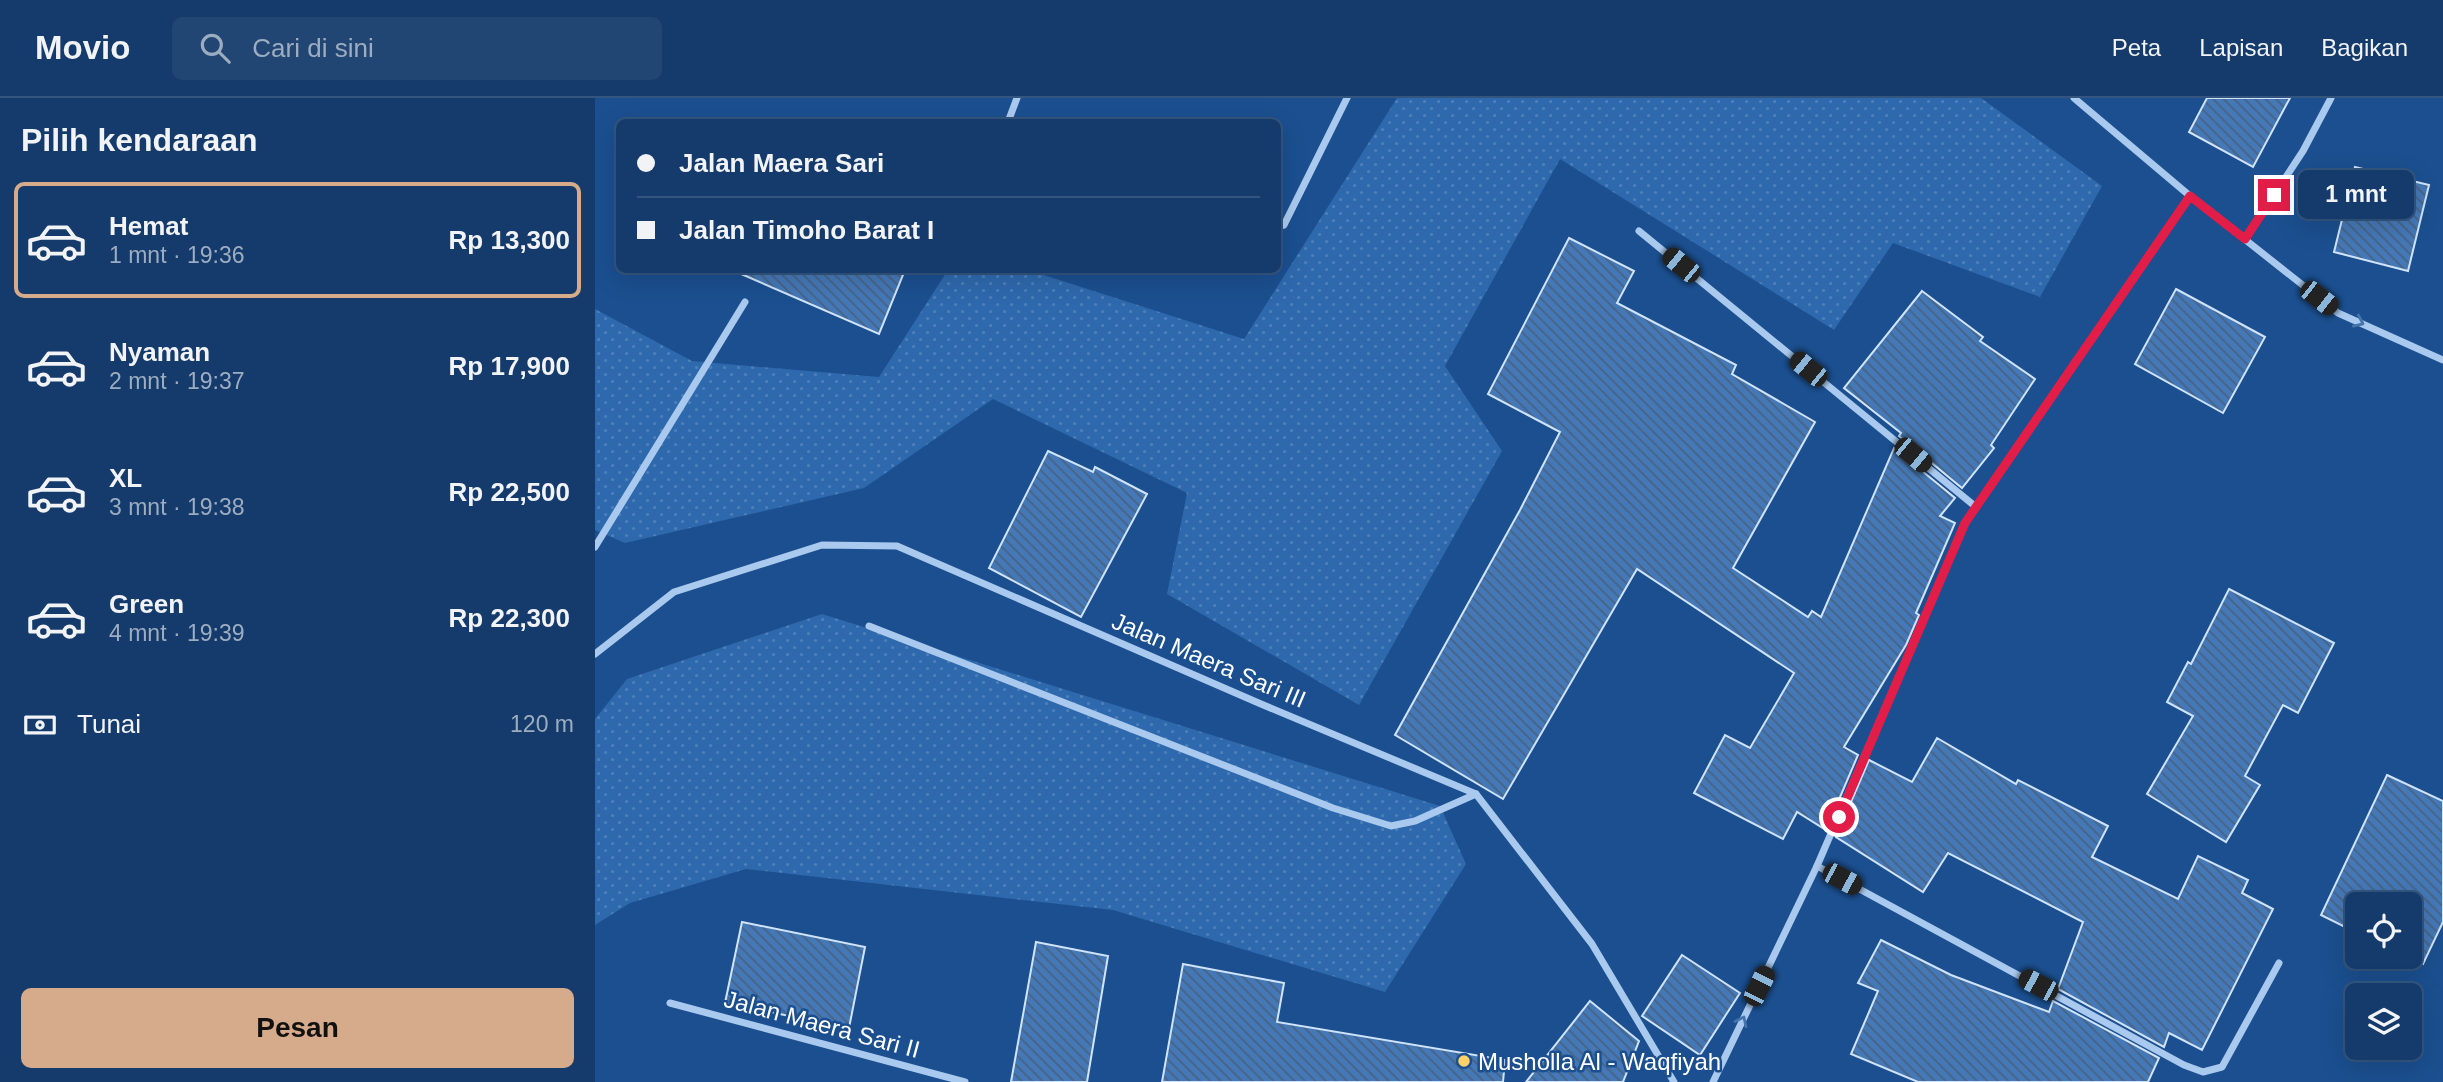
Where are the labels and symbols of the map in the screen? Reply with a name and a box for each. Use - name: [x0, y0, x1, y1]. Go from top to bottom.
- callout: 1 mnt: [2299, 170, 2414, 220]
- route end: [2258, 179, 2290, 211]
- car: [1659, 244, 1704, 286]
- car: [2296, 277, 2343, 319]
- one-way arrow: [2351, 314, 2364, 328]
- car: [1786, 348, 1831, 390]
- car: [1891, 433, 1936, 477]
- street label: Jalan Maera Sari III: [1108, 607, 1310, 713]
- route start: [1823, 801, 1855, 833]
- car: [1819, 860, 1866, 898]
- car: [1741, 963, 1778, 1009]
- car: [2015, 966, 2062, 1004]
- street label: Jalan Maera Sari II: [721, 985, 923, 1063]
- one-way arrow: [1734, 1016, 1748, 1028]
- place label: Musholla Al - Waqfiyah: [1478, 1048, 1721, 1075]
- marker: Musholla Al - Waqfiyah: [1456, 1053, 1472, 1069]

